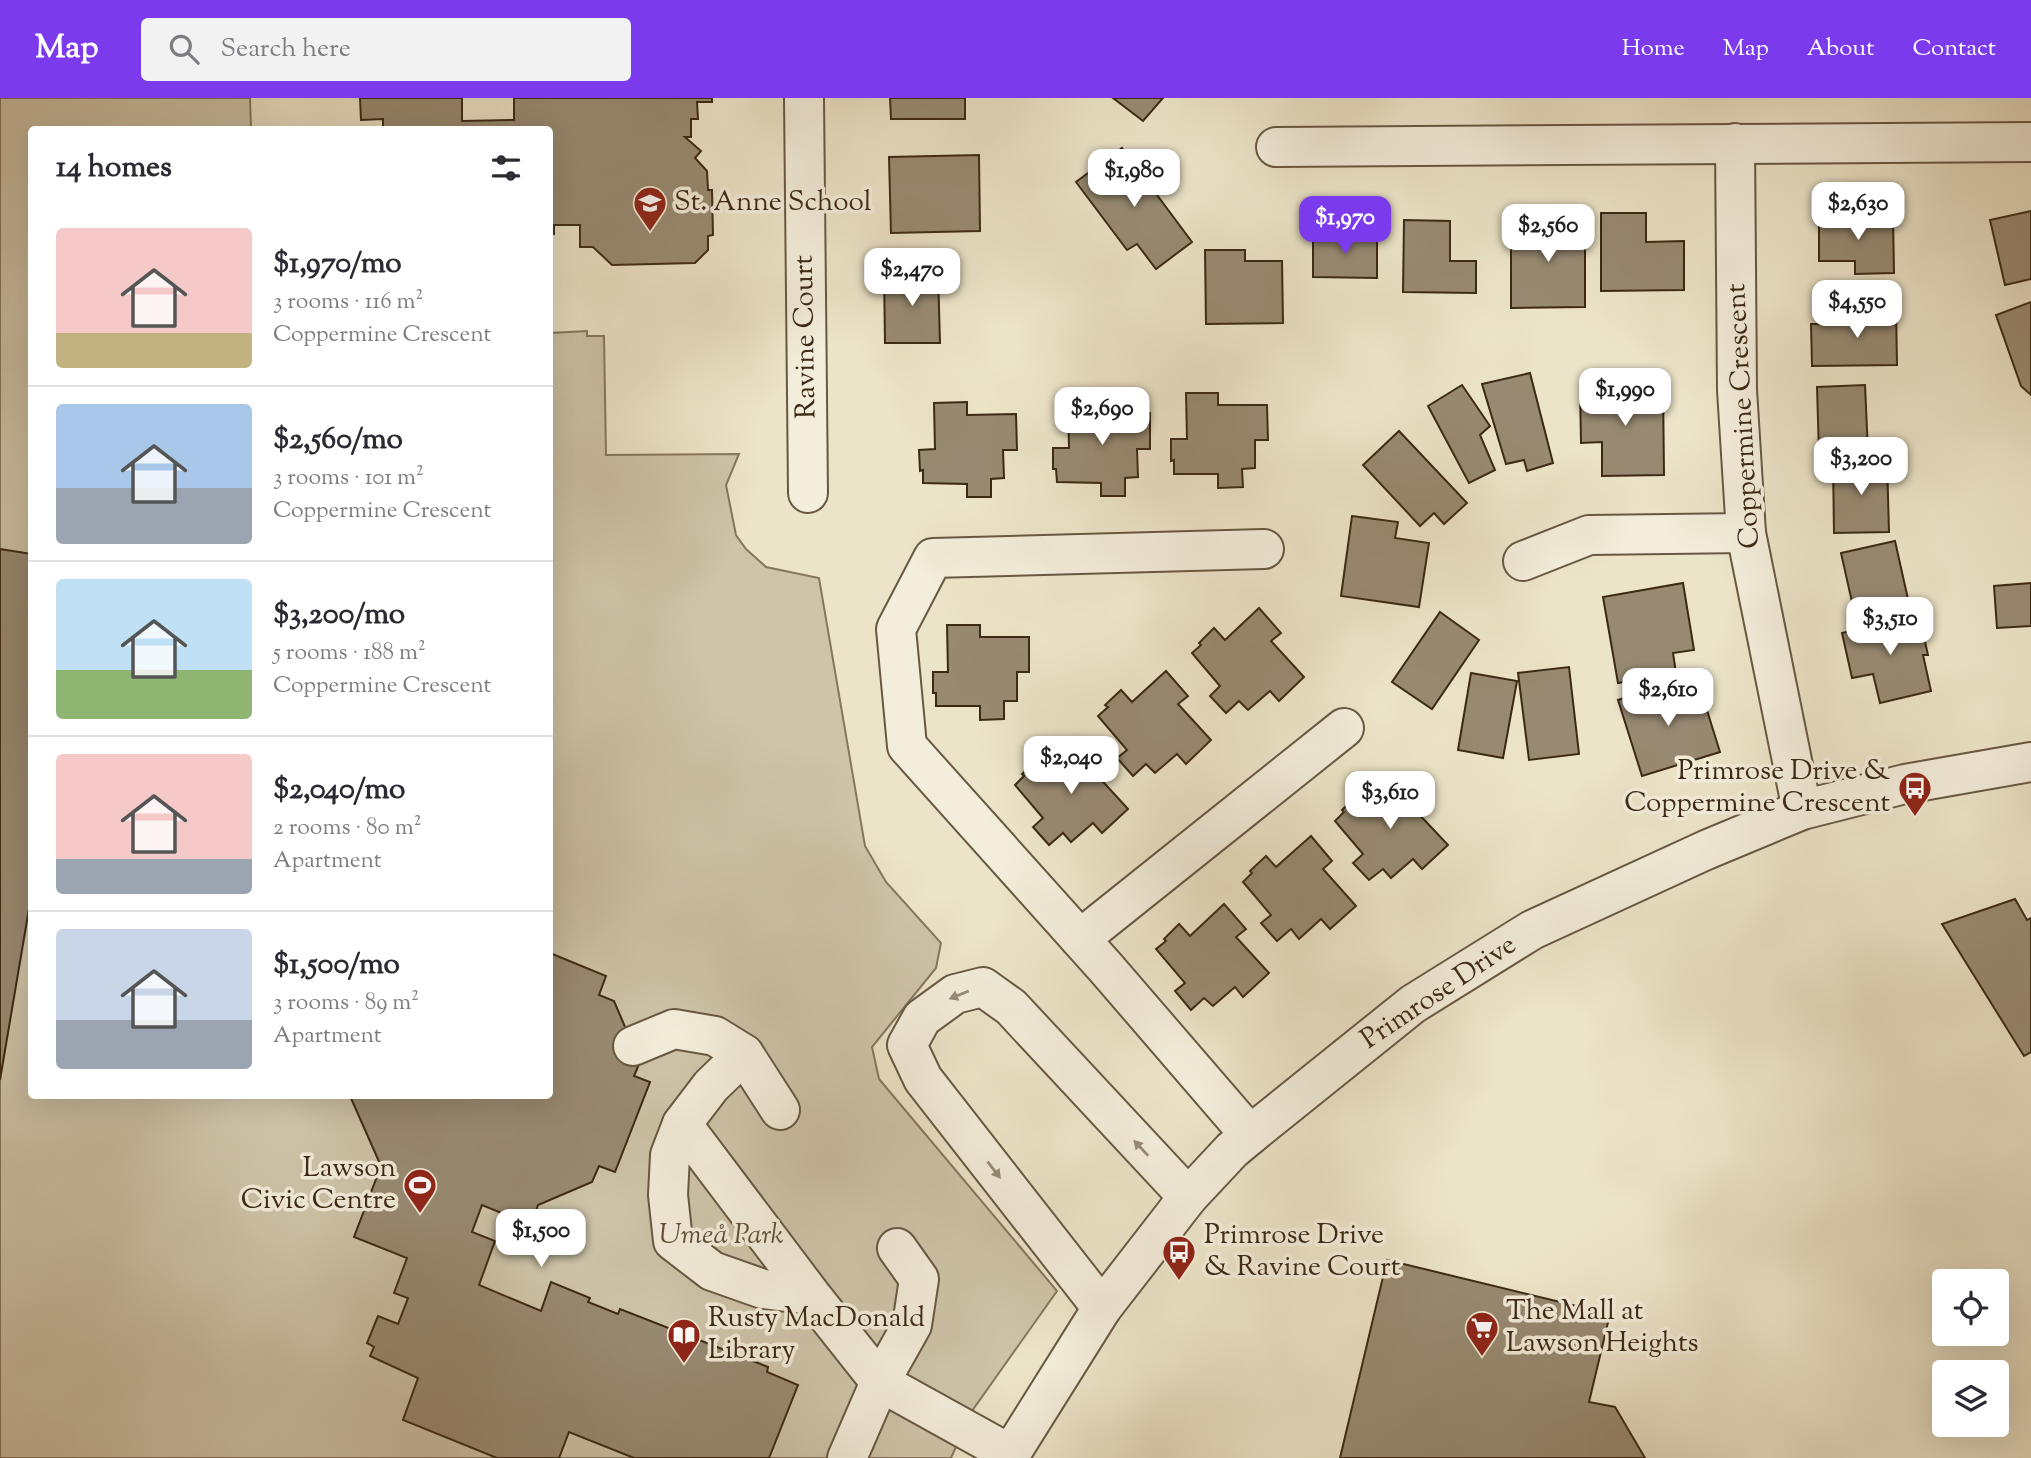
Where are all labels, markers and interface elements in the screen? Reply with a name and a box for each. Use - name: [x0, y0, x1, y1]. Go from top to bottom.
- search box: [141, 18, 631, 81]
- text: Map: [35, 25, 99, 73]
- icon: search: [165, 30, 203, 68]
- text: Search here: [221, 31, 351, 68]
- text: Home: [1622, 32, 1685, 66]
- text: Map: [1723, 32, 1769, 66]
- text: About: [1807, 32, 1874, 66]
- text: Contact: [1912, 32, 1996, 66]
- text: 14 homes: [56, 147, 172, 190]
- icon: filters: [487, 149, 525, 187]
- pin: $1,980: [1077, 150, 1191, 209]
- text: $1,980: [1104, 155, 1164, 188]
- place label: St. Anne School: [674, 183, 872, 223]
- pin: $2,630: [1801, 183, 1915, 242]
- school or university icon: St. Anne School: [631, 184, 669, 233]
- text: $2,630: [1828, 188, 1889, 221]
- pin: $1,970: [1288, 197, 1402, 256]
- text: $1,970: [1315, 202, 1375, 235]
- pin: $2,560: [1491, 204, 1605, 264]
- text: $2,560: [1518, 210, 1578, 243]
- text: $1,970/mo: [273, 243, 402, 286]
- pin: $2,470: [855, 248, 969, 308]
- street label: Ravine Court: [785, 254, 827, 419]
- text: $2,470: [880, 254, 944, 287]
- icon: home: [112, 256, 196, 340]
- pin: $4,550: [1800, 280, 1914, 340]
- street label: Coppermine Crescent: [1717, 282, 1771, 550]
- text: 3 rooms · 116 m²: [273, 286, 423, 319]
- text: $4,550: [1828, 286, 1886, 319]
- text: Coppermine Crescent: [273, 319, 491, 352]
- pin: $1,990: [1568, 368, 1682, 428]
- text: $1,990: [1595, 374, 1655, 407]
- pin: $2,690: [1045, 388, 1159, 447]
- text: $2,690: [1070, 393, 1134, 426]
- text: $2,560/mo: [273, 419, 403, 462]
- icon: home: [112, 432, 196, 516]
- pin: $3,200: [1804, 438, 1918, 497]
- text: $3,200: [1830, 443, 1892, 476]
- text: 3 rooms · 101 m²: [273, 462, 424, 495]
- text: Coppermine Crescent: [273, 495, 491, 528]
- text: $3,200/mo: [273, 594, 405, 637]
- pin: $3,510: [1833, 598, 1947, 657]
- text: $3,510: [1862, 603, 1918, 636]
- icon: home: [112, 607, 196, 691]
- text: 5 rooms · 188 m²: [273, 637, 426, 670]
- pin: $2,610: [1611, 668, 1725, 728]
- text: Coppermine Crescent: [273, 670, 491, 703]
- text: $2,610: [1638, 674, 1698, 707]
- pin: $2,040: [1014, 736, 1128, 796]
- text: $2,040: [1040, 742, 1102, 775]
- place label: Primrose Drive & Coppermine Crescent: [1624, 752, 1890, 824]
- text: $2,040/mo: [273, 769, 406, 812]
- bus stop icon: Primrose Drive & Coppermine Crescent: [1896, 769, 1934, 818]
- pin: $3,610: [1333, 772, 1447, 831]
- text: $3,610: [1361, 777, 1419, 810]
- icon: home: [112, 782, 196, 866]
- text: 2 rooms · 80 m²: [273, 812, 421, 845]
- text: Apartment: [273, 845, 382, 878]
- street label: Primrose Drive: [1353, 926, 1525, 1060]
- text: $1,500/mo: [273, 944, 400, 987]
- icon: home: [112, 957, 196, 1041]
- text: 3 rooms · 89 m²: [273, 987, 419, 1020]
- one-way arrow: [948, 989, 969, 1000]
- text: Apartment: [273, 1020, 382, 1053]
- one-way arrow: [1133, 1139, 1149, 1157]
- place label: Lawson Civic Centre: [241, 1149, 396, 1221]
- one-way arrow: [987, 1161, 1001, 1179]
- sports icon: Lawson Civic Centre: [401, 1166, 439, 1215]
- pin: $1,500: [484, 1210, 598, 1269]
- text: $1,500: [512, 1215, 570, 1248]
- park label: Umeå Park: [659, 1216, 784, 1256]
- place label: Primrose Drive & Ravine Court: [1204, 1216, 1401, 1288]
- bus stop icon: Primrose Drive & Ravine Court: [1160, 1233, 1198, 1282]
- map controls: [1932, 1269, 2009, 1437]
- button: locate: [1932, 1269, 2009, 1346]
- place label: The Mall at Lawson Heights: [1506, 1292, 1699, 1364]
- place label: Rusty MacDonald Library: [708, 1299, 925, 1371]
- supermarket icon: The Mall at Lawson Heights: [1463, 1309, 1501, 1358]
- library icon: Rusty MacDonald Library: [665, 1316, 703, 1365]
- button: layers: [1932, 1360, 2009, 1437]

